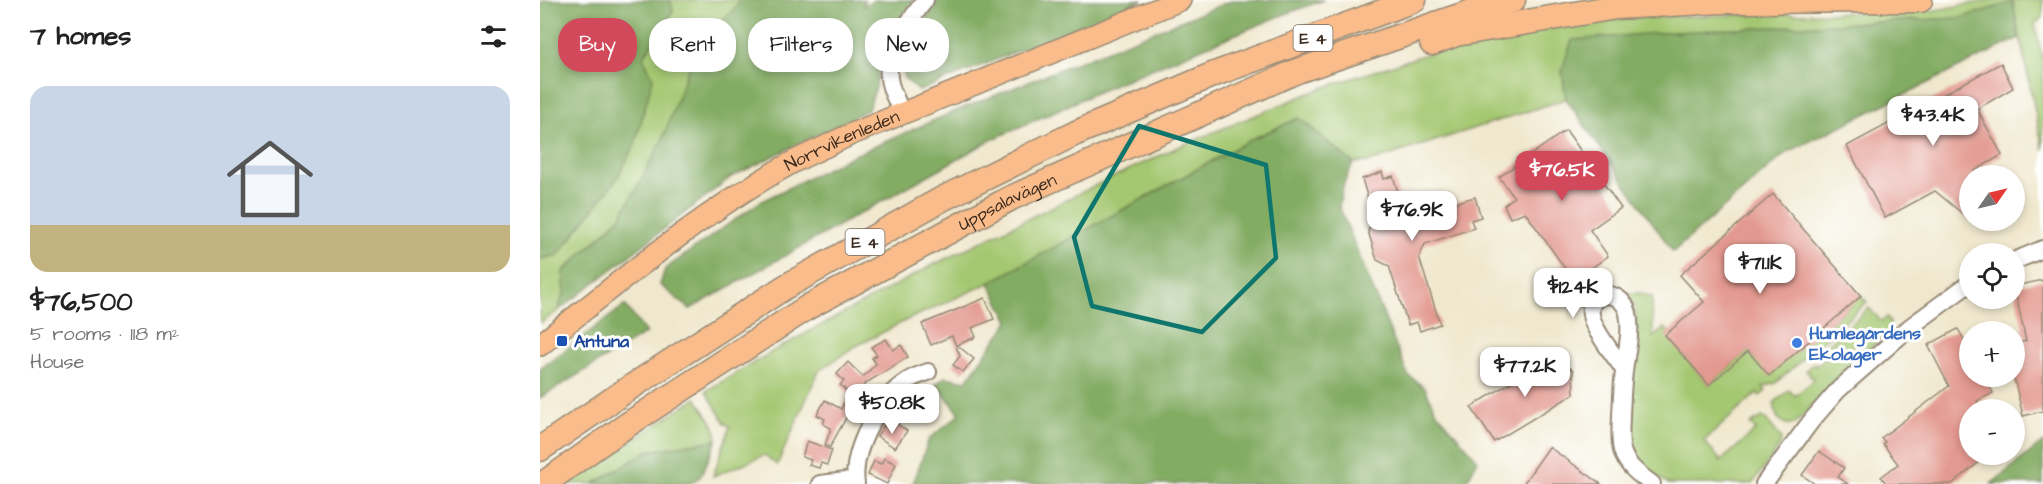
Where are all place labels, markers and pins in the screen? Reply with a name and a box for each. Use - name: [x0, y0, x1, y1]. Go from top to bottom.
- pin: $43.4K: [1884, 96, 1982, 147]
- pin: $76.5K: [1513, 151, 1611, 202]
- pin: $76.9K: [1363, 191, 1461, 242]
- pin: $71.1K: [1711, 244, 1809, 295]
- pin: $124K: [1531, 268, 1615, 319]
- place label: Humlegårdens Ekolager: [1809, 321, 1921, 368]
- place label: Antuna: [574, 329, 630, 354]
- marker: Antuna: [555, 334, 569, 348]
- marker: Humlegårdens Ekolager: [1790, 336, 1804, 350]
- pin: $77.2K: [1476, 347, 1574, 398]
- pin: $50.8K: [843, 384, 941, 435]

